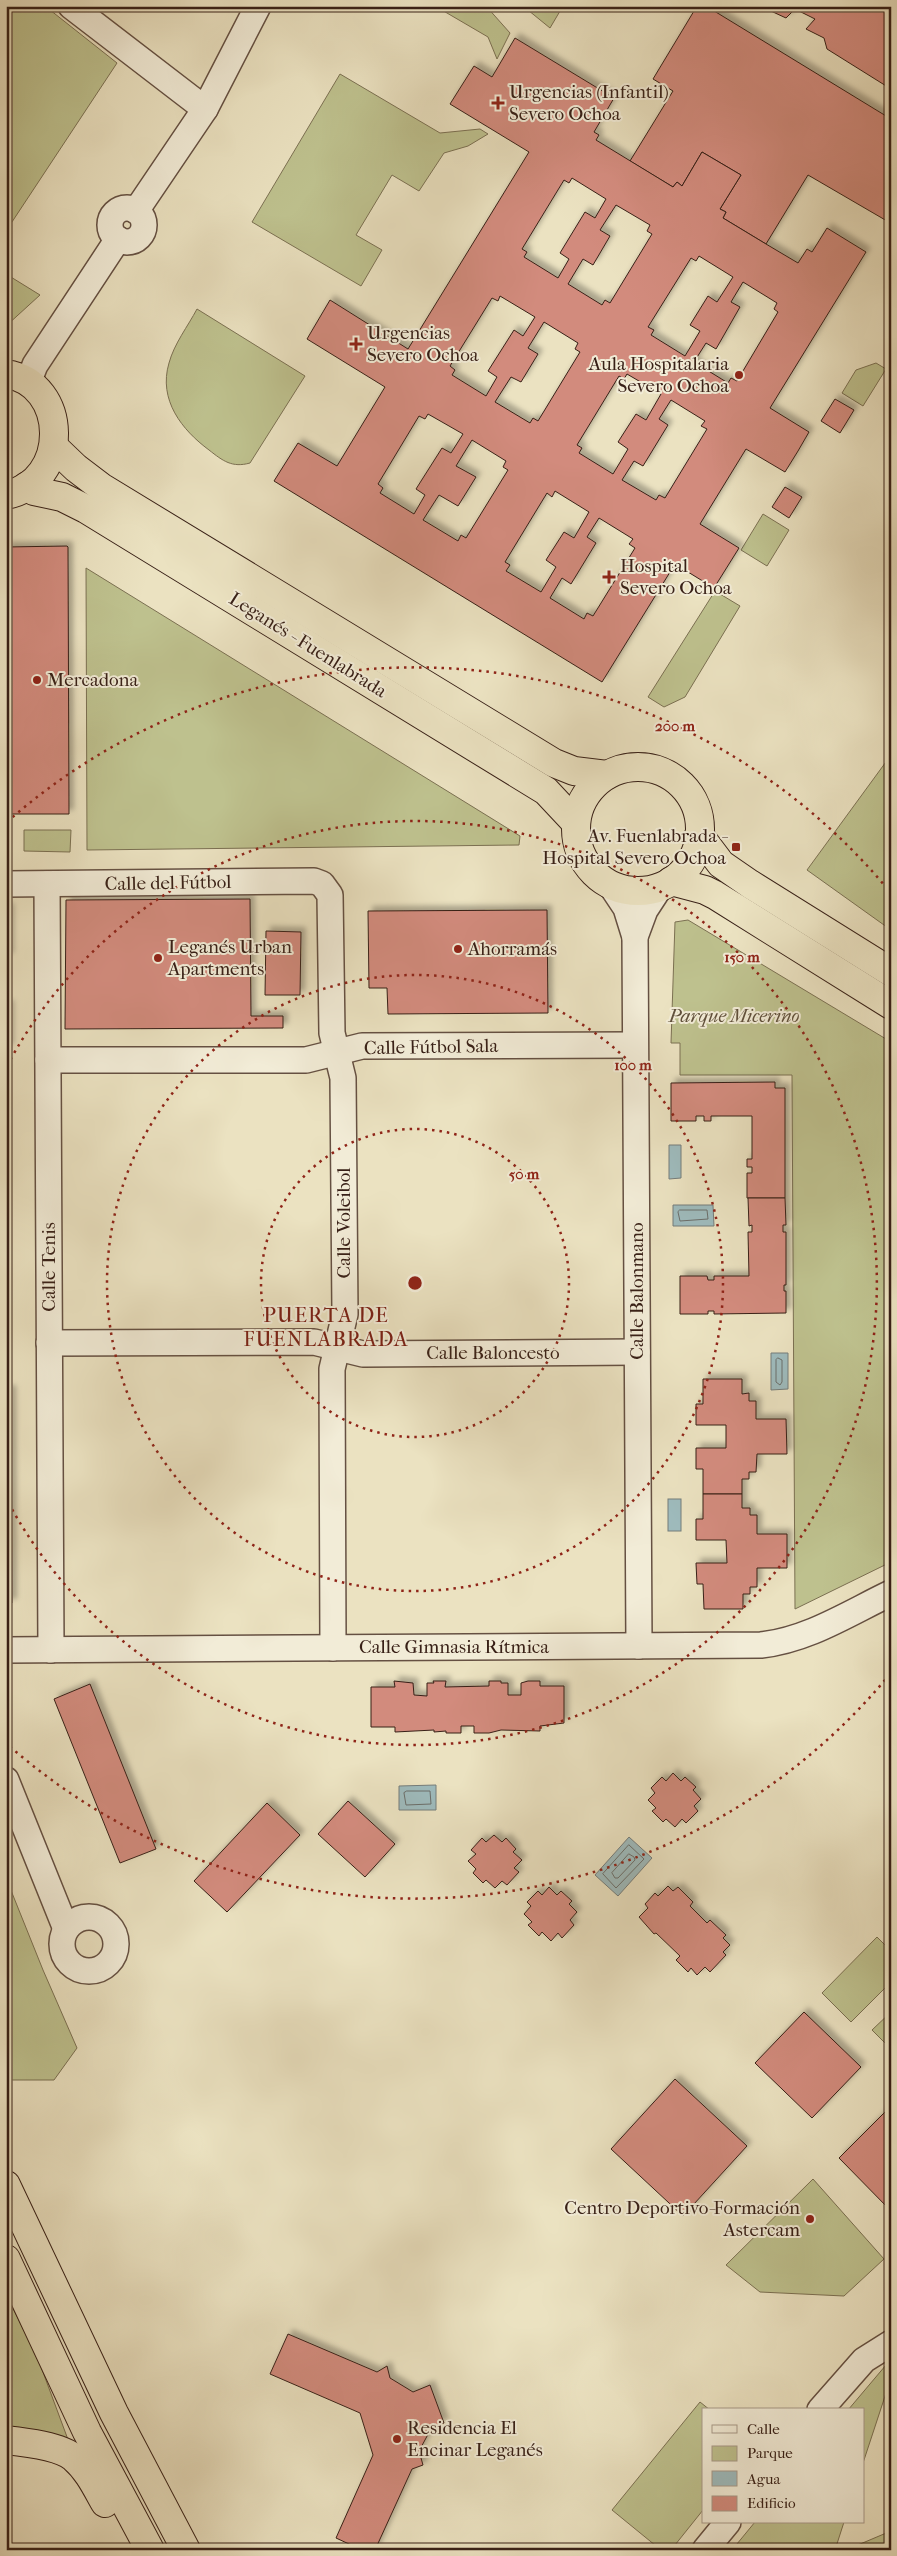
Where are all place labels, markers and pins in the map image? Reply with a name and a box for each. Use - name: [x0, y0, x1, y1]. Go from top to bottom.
- place label: Urgencias (Infantil) Severo Ochoa: [509, 81, 669, 125]
- marker: Urgencias (Infantil) Severo Ochoa: [491, 96, 505, 110]
- place label: Urgencias Severo Ochoa: [367, 322, 479, 366]
- marker: Urgencias Severo Ochoa: [349, 337, 363, 351]
- place label: Aula Hospitalaria Severo Ochoa: [588, 353, 729, 397]
- marker: Aula Hospitalaria Severo Ochoa: [733, 369, 745, 381]
- place label: Hospital Severo Ochoa: [620, 555, 732, 599]
- marker: Hospital Severo Ochoa: [602, 570, 616, 584]
- place label: Mercadona: [47, 669, 139, 691]
- marker: Mercadona: [31, 674, 43, 686]
- place label: Av. Fuenlabrada - Hospital Severo Ochoa: [542, 825, 729, 869]
- marker: Av. Fuenlabrada - Hospital Severo Ochoa: [730, 841, 742, 853]
- place label: Leganés Urban Apartments: [167, 936, 292, 980]
- place label: Ahorramás: [467, 938, 557, 960]
- marker: Ahorramás: [452, 943, 464, 955]
- marker: Leganés Urban Apartments: [152, 952, 164, 964]
- centre of rings: [406, 1274, 424, 1292]
- place label: Centro Deportivo-Formación Astercam: [564, 2197, 800, 2241]
- marker: Centro Deportivo-Formación Astercam: [804, 2213, 816, 2225]
- place label: Residencia El Encinar Leganés: [407, 2417, 543, 2461]
- marker: Residencia El Encinar Leganés: [391, 2433, 403, 2445]

